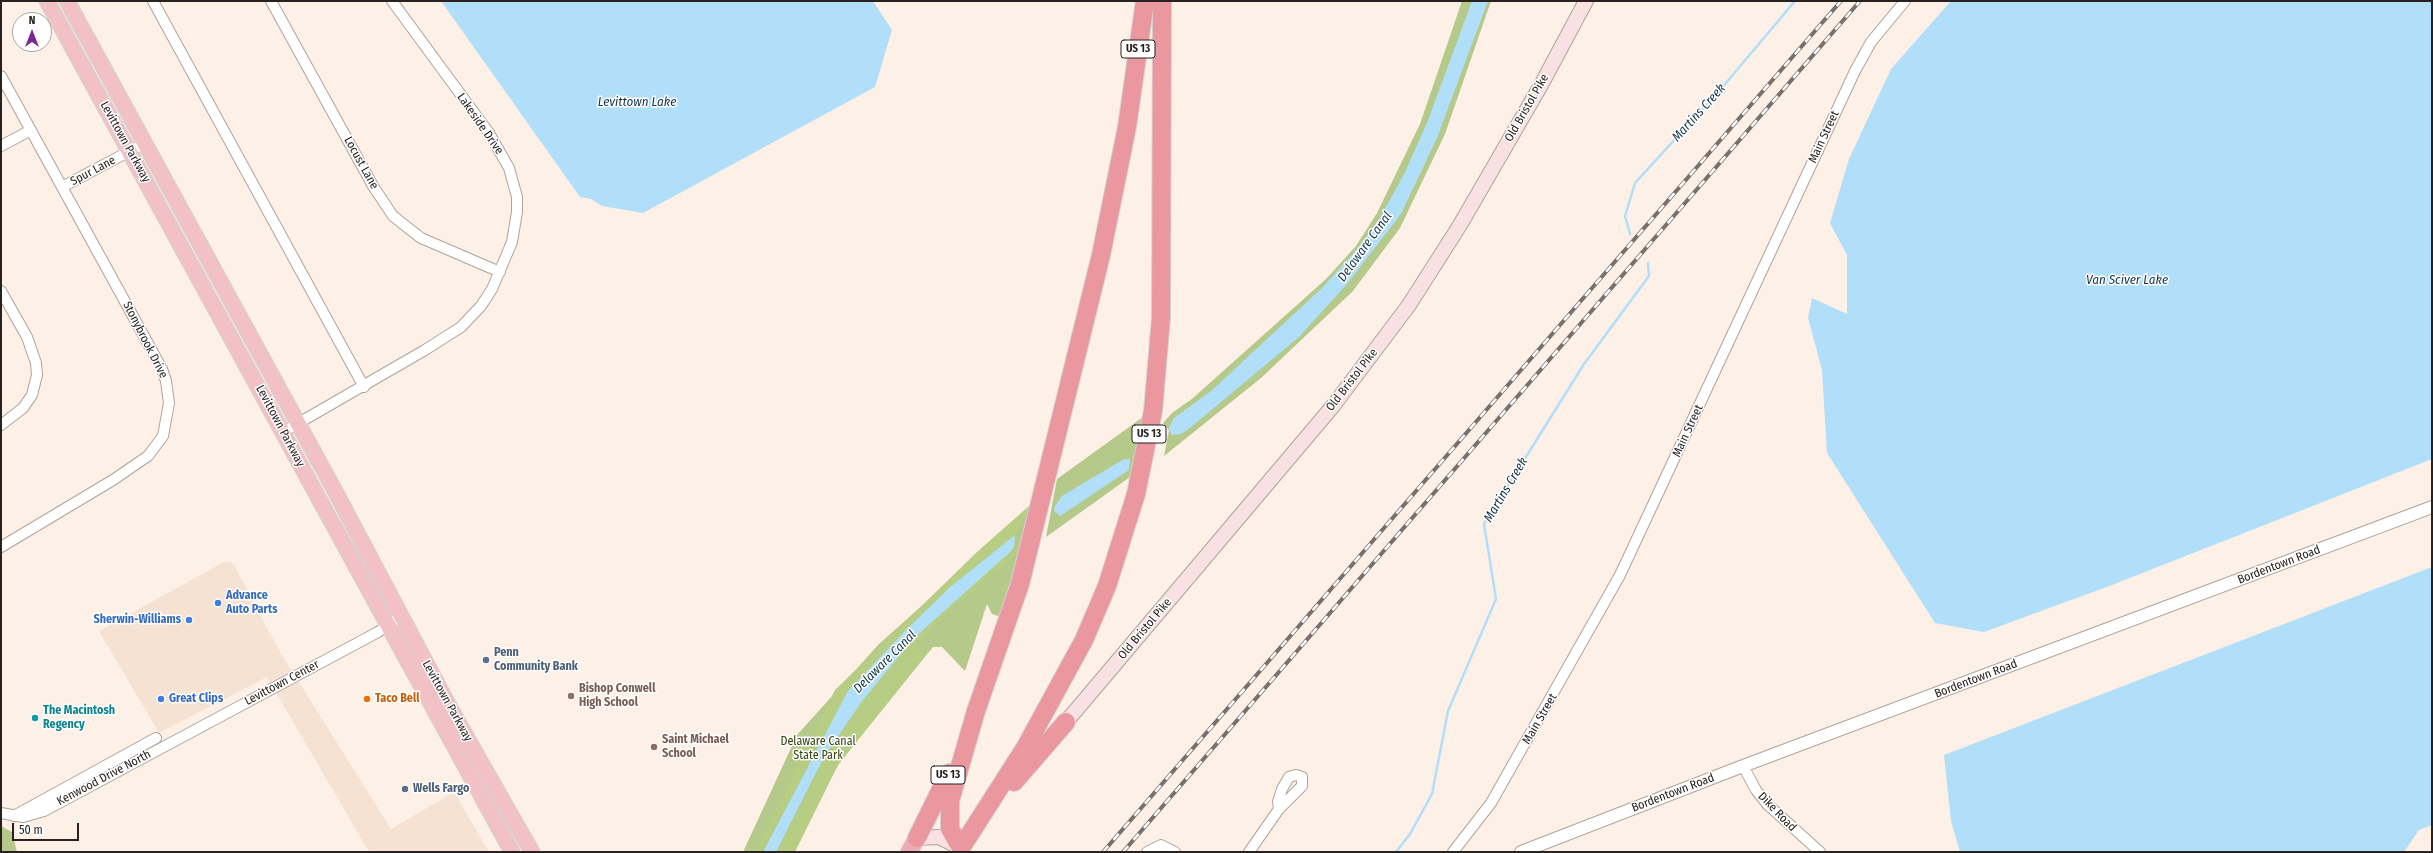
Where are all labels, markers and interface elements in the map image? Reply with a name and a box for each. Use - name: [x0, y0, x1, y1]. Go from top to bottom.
- north arrow: [12, 12, 52, 52]
- text: N: [29, 14, 35, 27]
- road number: US 13: [1121, 40, 1155, 58]
- street label: Old Bristol Pike: [1502, 72, 1552, 144]
- water label: Martins Creek: [1669, 81, 1729, 145]
- street label: Lakeside Drive: [454, 91, 506, 157]
- water label: Levittown Lake: [598, 94, 676, 110]
- street label: Levittown Parkway: [97, 99, 153, 185]
- street label: Main Street: [1806, 109, 1842, 165]
- street label: Locust Lane: [341, 134, 381, 192]
- street label: Spur Lane: [68, 153, 118, 189]
- water label: Delaware Canal: [1334, 209, 1396, 285]
- water label: Van Sciver Lake: [2086, 272, 2168, 288]
- street label: Stonybrook Drive: [119, 299, 171, 381]
- street label: Old Bristol Pike: [1323, 346, 1381, 414]
- street label: Levittown Parkway: [252, 383, 308, 469]
- street label: Main Street: [1670, 403, 1706, 459]
- road number: US 13: [1132, 425, 1166, 443]
- water label: Martins Creek: [1481, 455, 1531, 525]
- street label: Bordentown Road: [2236, 543, 2322, 587]
- place label: Advance Auto Parts: [226, 589, 277, 617]
- street label: Old Bristol Pike: [1115, 595, 1175, 663]
- marker: Advance Auto Parts: [213, 598, 223, 608]
- place label: Sherwin-Williams: [93, 613, 181, 627]
- marker: Sherwin-Williams: [184, 615, 194, 625]
- water label: Delaware Canal: [850, 627, 920, 697]
- place label: Penn Community Bank: [494, 646, 578, 674]
- marker: Penn Community Bank: [481, 655, 491, 665]
- street label: Levittown Center: [242, 657, 322, 709]
- street label: Bordentown Road: [1933, 657, 2019, 701]
- street label: Levittown Parkway: [419, 658, 475, 744]
- place label: Bishop Conwell High School: [579, 682, 655, 710]
- marker: Bishop Conwell High School: [566, 691, 576, 701]
- street label: Main Street: [1520, 691, 1560, 747]
- place label: Great Clips: [169, 692, 223, 706]
- place label: Taco Bell: [375, 692, 419, 706]
- marker: Great Clips: [156, 694, 166, 704]
- marker: Taco Bell: [362, 694, 372, 704]
- place label: The Macintosh Regency: [43, 704, 115, 732]
- marker: The Macintosh Regency: [30, 713, 40, 723]
- place label: Saint Michael School: [662, 733, 729, 761]
- park label: Delaware Canal State Park: [780, 735, 856, 763]
- marker: Saint Michael School: [649, 742, 659, 752]
- street label: Kenwood Drive North: [55, 747, 153, 809]
- road number: US 13: [931, 766, 965, 784]
- street label: Bordentown Road: [1630, 771, 1716, 815]
- place label: Wells Fargo: [413, 782, 469, 796]
- marker: Wells Fargo: [400, 784, 410, 794]
- street label: Dike Road: [1755, 789, 1799, 835]
- scale bar: [14, 815, 81, 841]
- text: 50 m: [19, 823, 43, 837]

